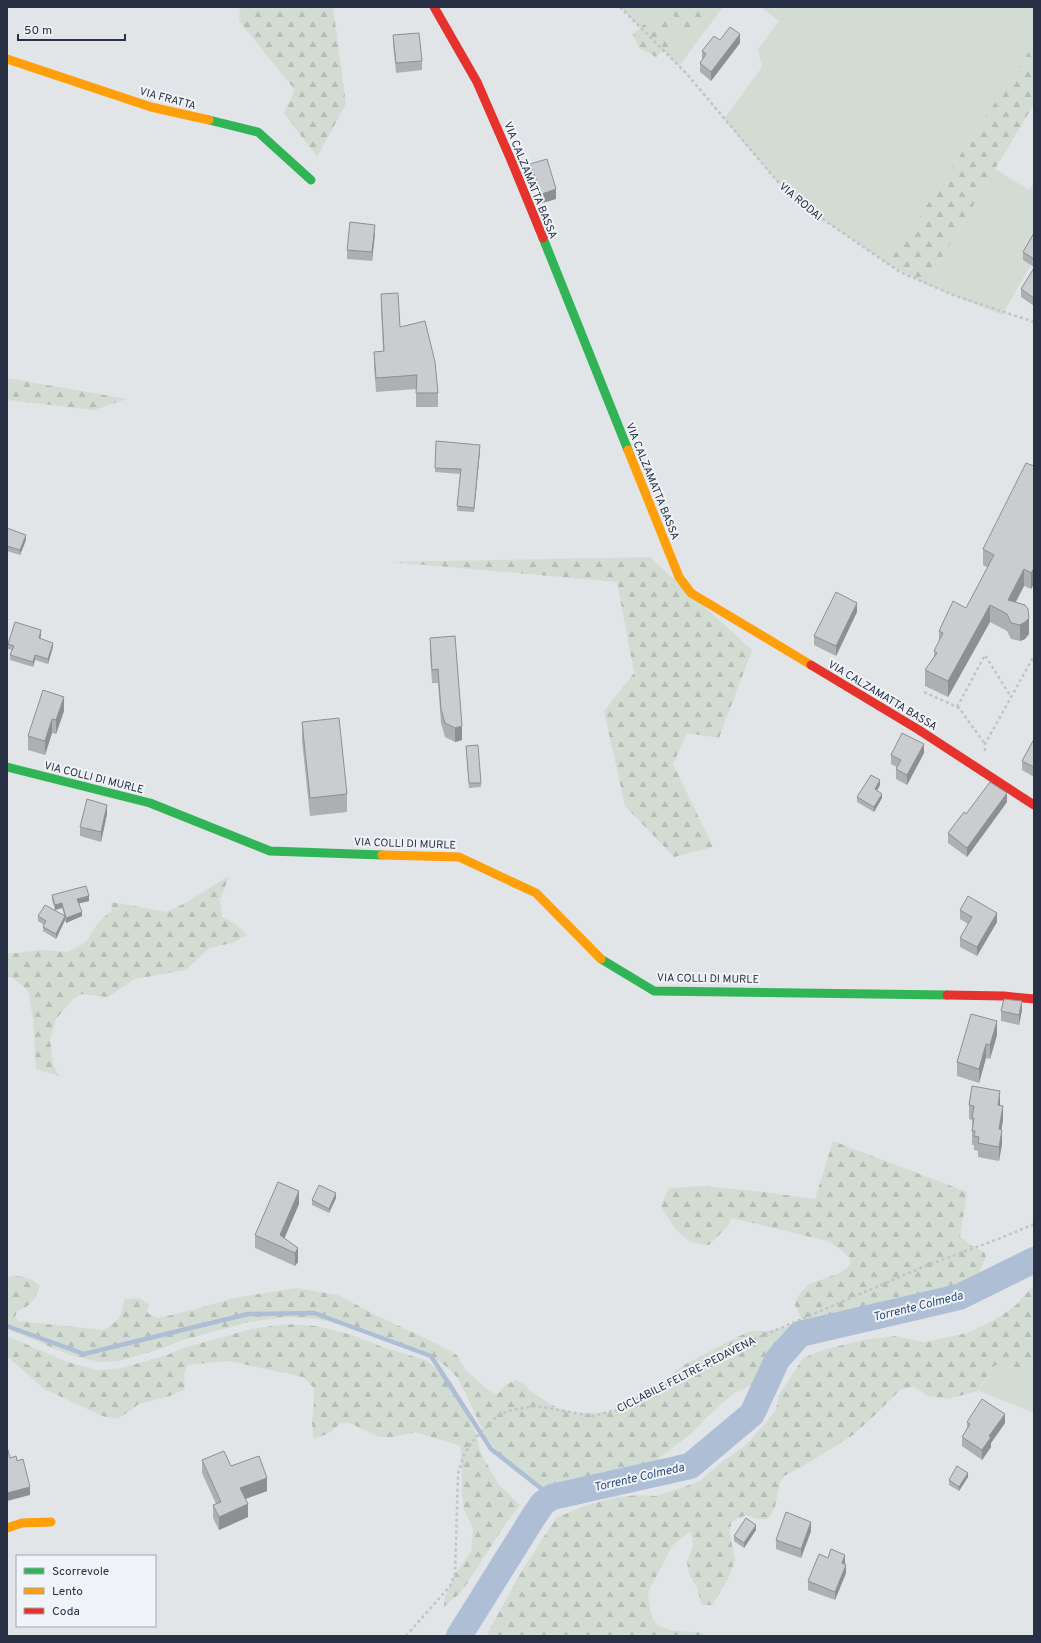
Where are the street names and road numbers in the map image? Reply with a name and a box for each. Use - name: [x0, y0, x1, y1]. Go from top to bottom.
- street label: VIA FRATTA: [138, 85, 198, 113]
- street label: VIA CALZAMATTA BASSA: [500, 120, 560, 241]
- street label: VIA RODAI: [776, 180, 825, 224]
- street label: VIA CALZAMATTA BASSA: [622, 421, 682, 542]
- street label: VIA CALZAMATTA BASSA: [825, 658, 940, 734]
- street label: VIA COLLI DI MURLE: [42, 759, 145, 797]
- street label: VIA COLLI DI MURLE: [354, 835, 456, 853]
- street label: VIA COLLI DI MURLE: [657, 971, 759, 987]
- street label: CICLABILE FELTRE-PEDAVENA: [615, 1334, 758, 1416]

